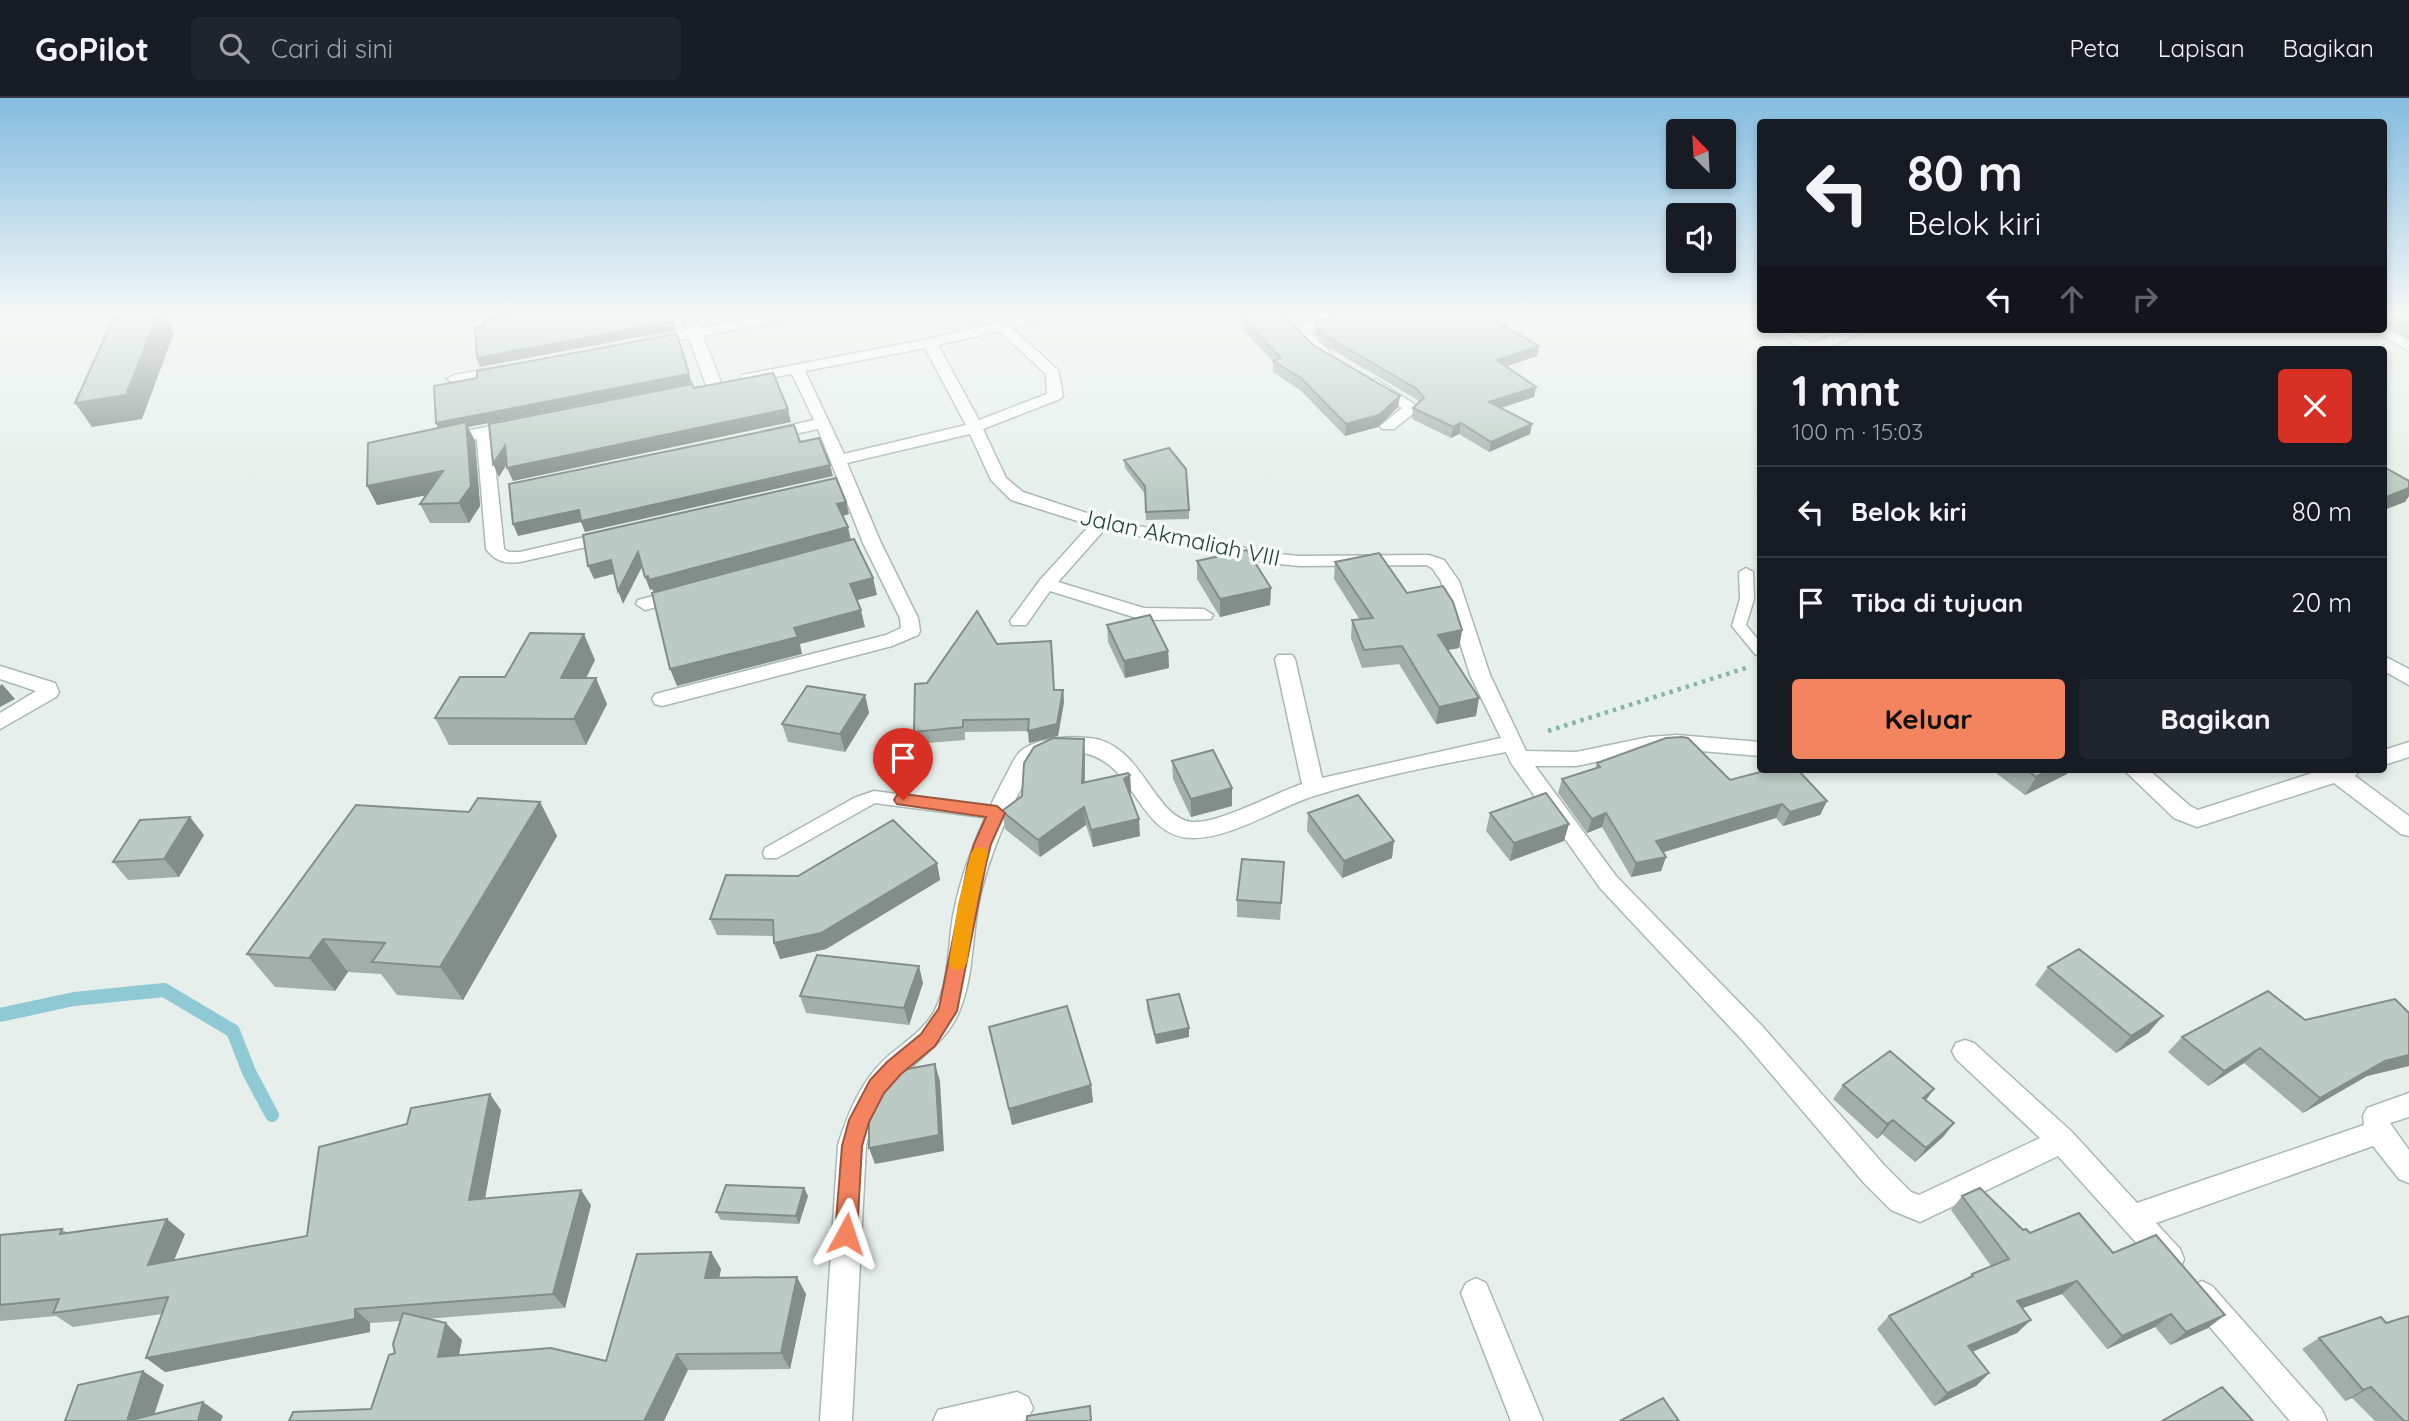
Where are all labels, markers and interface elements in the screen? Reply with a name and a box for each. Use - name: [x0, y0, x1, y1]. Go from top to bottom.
- search box: [191, 17, 681, 80]
- text: GoPilot: [35, 28, 149, 69]
- icon: search: [215, 29, 253, 67]
- text: Cari di sini: [271, 32, 393, 65]
- text: Peta: [2069, 33, 2120, 63]
- text: Lapisan: [2158, 33, 2245, 63]
- text: Bagikan: [2283, 33, 2374, 63]
- north arrow: [1666, 119, 1736, 189]
- map controls: [1666, 119, 1736, 273]
- text: 80 m: [1907, 142, 2023, 203]
- icon: left: [1792, 147, 1883, 238]
- button: sound: [1666, 203, 1736, 273]
- text: Belok kiri: [1907, 203, 2041, 243]
- icon: left: [1980, 280, 2018, 318]
- icon: ahead: [2053, 280, 2091, 318]
- icon: right: [2126, 280, 2164, 318]
- text: 1 mnt: [1792, 364, 1901, 417]
- button: close: [2278, 369, 2352, 443]
- text: 100 m · 15:03: [1792, 417, 1923, 446]
- icon: left: [1792, 493, 1830, 531]
- text: Belok kiri: [1851, 495, 1967, 528]
- text: 80 m: [2292, 495, 2352, 528]
- street label: Jalan Akmaliah VIII: [1077, 502, 1283, 572]
- icon: arrive: [1792, 584, 1830, 622]
- text: Tiba di tujuan: [1851, 586, 2023, 619]
- text: 20 m: [2291, 586, 2352, 619]
- button: Keluar: [1792, 679, 2065, 759]
- button: Bagikan: [2079, 679, 2352, 759]
- pin: [873, 728, 933, 800]
- icon: arrive: [884, 739, 922, 777]
- position arrow: [809, 1197, 883, 1271]

